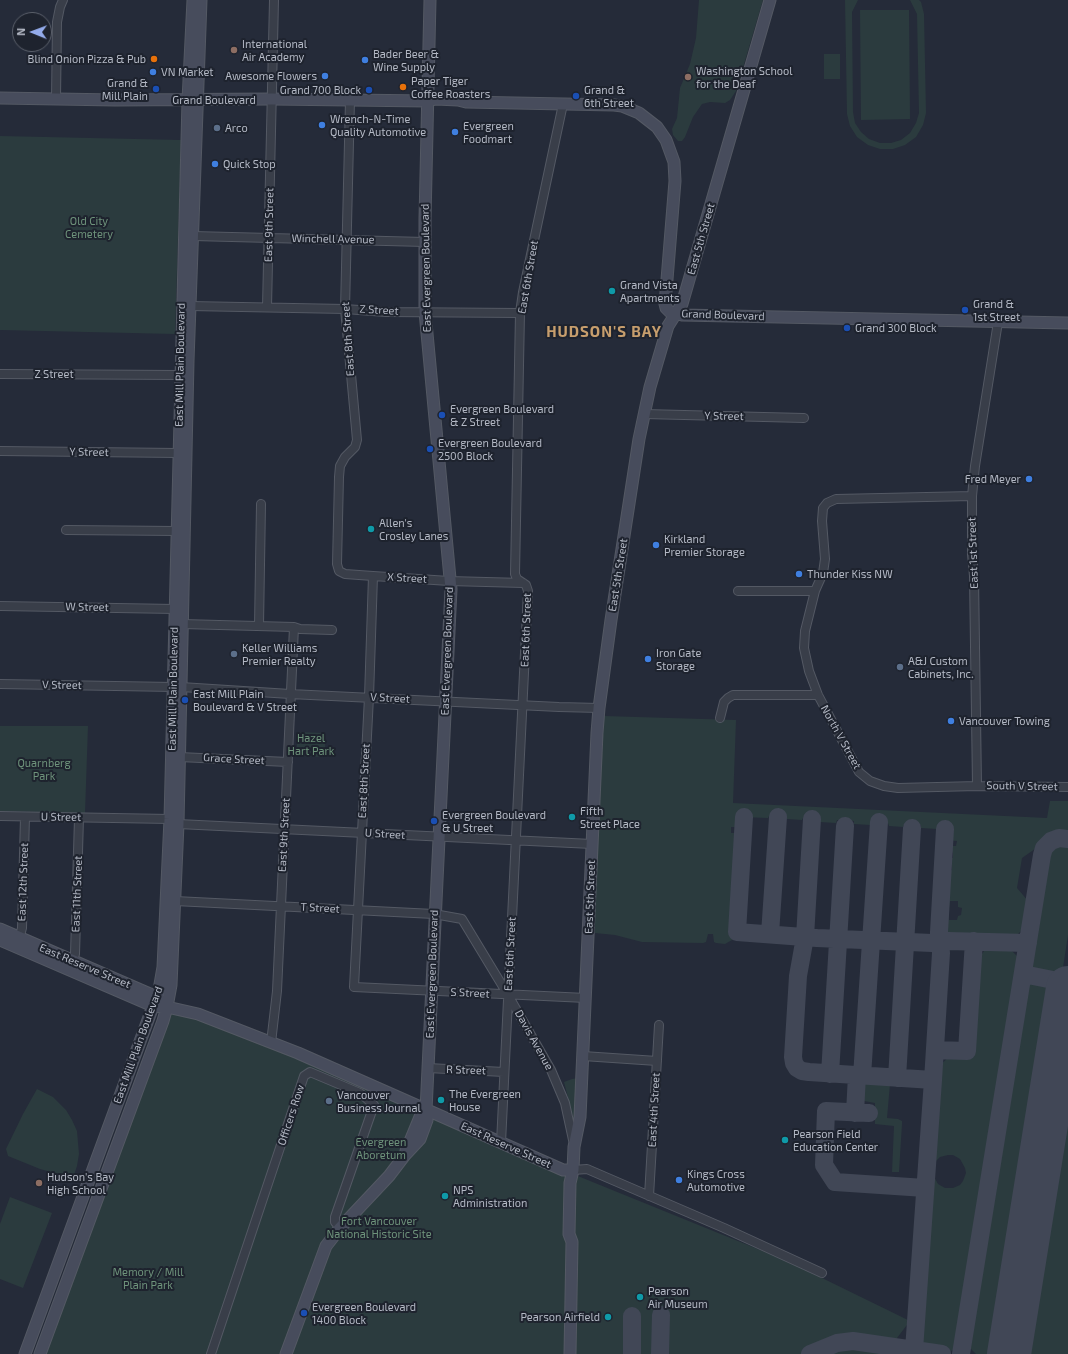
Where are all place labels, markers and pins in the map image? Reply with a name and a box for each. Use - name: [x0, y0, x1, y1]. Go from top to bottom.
- place label: International Air Academy: [242, 37, 307, 63]
- marker: International Air Academy: [229, 45, 239, 55]
- place label: Bader Beer & Wine Supply: [373, 47, 439, 73]
- place label: Blind Onion Pizza & Pub: [28, 52, 146, 66]
- marker: Blind Onion Pizza & Pub: [149, 54, 159, 64]
- marker: Bader Beer & Wine Supply: [360, 55, 370, 65]
- place label: Washington School for the Deaf: [696, 64, 793, 90]
- place label: VN Market: [161, 65, 214, 79]
- marker: VN Market: [148, 67, 158, 77]
- place label: Awesome Flowers: [225, 69, 317, 83]
- marker: Awesome Flowers: [320, 71, 330, 81]
- marker: Washington School for the Deaf: [683, 72, 693, 82]
- place label: Paper Tiger Coffee Roasters: [411, 74, 490, 100]
- place label: Grand & Mill Plain: [102, 76, 148, 102]
- marker: Paper Tiger Coffee Roasters: [398, 82, 408, 92]
- place label: Grand 700 Block: [280, 83, 361, 97]
- place label: Grand & 6th Street: [584, 83, 634, 109]
- marker: Grand & Mill Plain: [151, 84, 161, 94]
- marker: Grand 700 Block: [364, 85, 374, 95]
- marker: Grand & 6th Street: [571, 91, 581, 101]
- place label: Wrench-N-Time Quality Automotive: [330, 112, 426, 138]
- place label: Evergreen Foodmart: [463, 119, 514, 145]
- marker: Wrench-N-Time Quality Automotive: [317, 120, 327, 130]
- place label: Arco: [225, 121, 248, 135]
- marker: Arco: [212, 123, 222, 133]
- marker: Evergreen Foodmart: [450, 127, 460, 137]
- place label: Quick Stop: [223, 157, 276, 171]
- marker: Quick Stop: [210, 159, 220, 169]
- place label: Grand Vista Apartments: [620, 278, 680, 304]
- marker: Grand Vista Apartments: [607, 286, 617, 296]
- place label: Grand & 1st Street: [973, 297, 1020, 323]
- marker: Grand & 1st Street: [960, 305, 970, 315]
- place label: Grand 300 Block: [855, 321, 937, 335]
- marker: Grand 300 Block: [842, 323, 852, 333]
- place label: Evergreen Boulevard & Z Street: [450, 402, 554, 428]
- marker: Evergreen Boulevard & Z Street: [437, 410, 447, 420]
- place label: Evergreen Boulevard 2500 Block: [438, 436, 542, 462]
- marker: Evergreen Boulevard 2500 Block: [425, 444, 435, 454]
- place label: Fred Meyer: [965, 472, 1021, 486]
- marker: Fred Meyer: [1024, 474, 1034, 484]
- place label: Allen's Crosley Lanes: [379, 516, 448, 542]
- marker: Allen's Crosley Lanes: [366, 524, 376, 534]
- place label: Kirkland Premier Storage: [664, 532, 745, 558]
- marker: Kirkland Premier Storage: [651, 540, 661, 550]
- place label: Thunder Kiss NW: [807, 567, 893, 581]
- marker: Thunder Kiss NW: [794, 569, 804, 579]
- place label: Keller Williams Premier Realty: [242, 641, 317, 667]
- place label: Iron Gate Storage: [656, 646, 701, 672]
- marker: Keller Williams Premier Realty: [229, 649, 239, 659]
- marker: Iron Gate Storage: [643, 654, 653, 664]
- place label: A&J Custom Cabinets, Inc.: [908, 654, 974, 680]
- marker: A&J Custom Cabinets, Inc.: [895, 662, 905, 672]
- place label: East Mill Plain Boulevard & V Street: [193, 687, 297, 713]
- marker: East Mill Plain Boulevard & V Street: [180, 695, 190, 705]
- place label: Vancouver Towing: [959, 714, 1050, 728]
- marker: Vancouver Towing: [946, 716, 956, 726]
- place label: Fifth Street Place: [580, 804, 640, 830]
- place label: Evergreen Boulevard & U Street: [442, 808, 546, 834]
- marker: Fifth Street Place: [567, 812, 577, 822]
- marker: Evergreen Boulevard & U Street: [429, 816, 439, 826]
- place label: The Evergreen House: [449, 1087, 521, 1113]
- place label: Vancouver Business Journal: [337, 1088, 421, 1114]
- marker: The Evergreen House: [436, 1095, 446, 1105]
- marker: Vancouver Business Journal: [324, 1096, 334, 1106]
- place label: Pearson Field Education Center: [793, 1127, 878, 1153]
- marker: Pearson Field Education Center: [780, 1135, 790, 1145]
- place label: Kings Cross Automotive: [687, 1167, 745, 1193]
- place label: Hudson's Bay High School: [47, 1170, 114, 1196]
- marker: Kings Cross Automotive: [674, 1175, 684, 1185]
- marker: Hudson's Bay High School: [34, 1178, 44, 1188]
- place label: NPS Administration: [453, 1183, 527, 1209]
- marker: NPS Administration: [440, 1191, 450, 1201]
- place label: Pearson Air Museum: [648, 1284, 708, 1310]
- marker: Pearson Air Museum: [635, 1292, 645, 1302]
- place label: Evergreen Boulevard 1400 Block: [312, 1300, 416, 1326]
- marker: Evergreen Boulevard 1400 Block: [299, 1308, 309, 1318]
- place label: Pearson Airfield: [520, 1310, 600, 1324]
- marker: Pearson Airfield: [603, 1312, 613, 1322]

